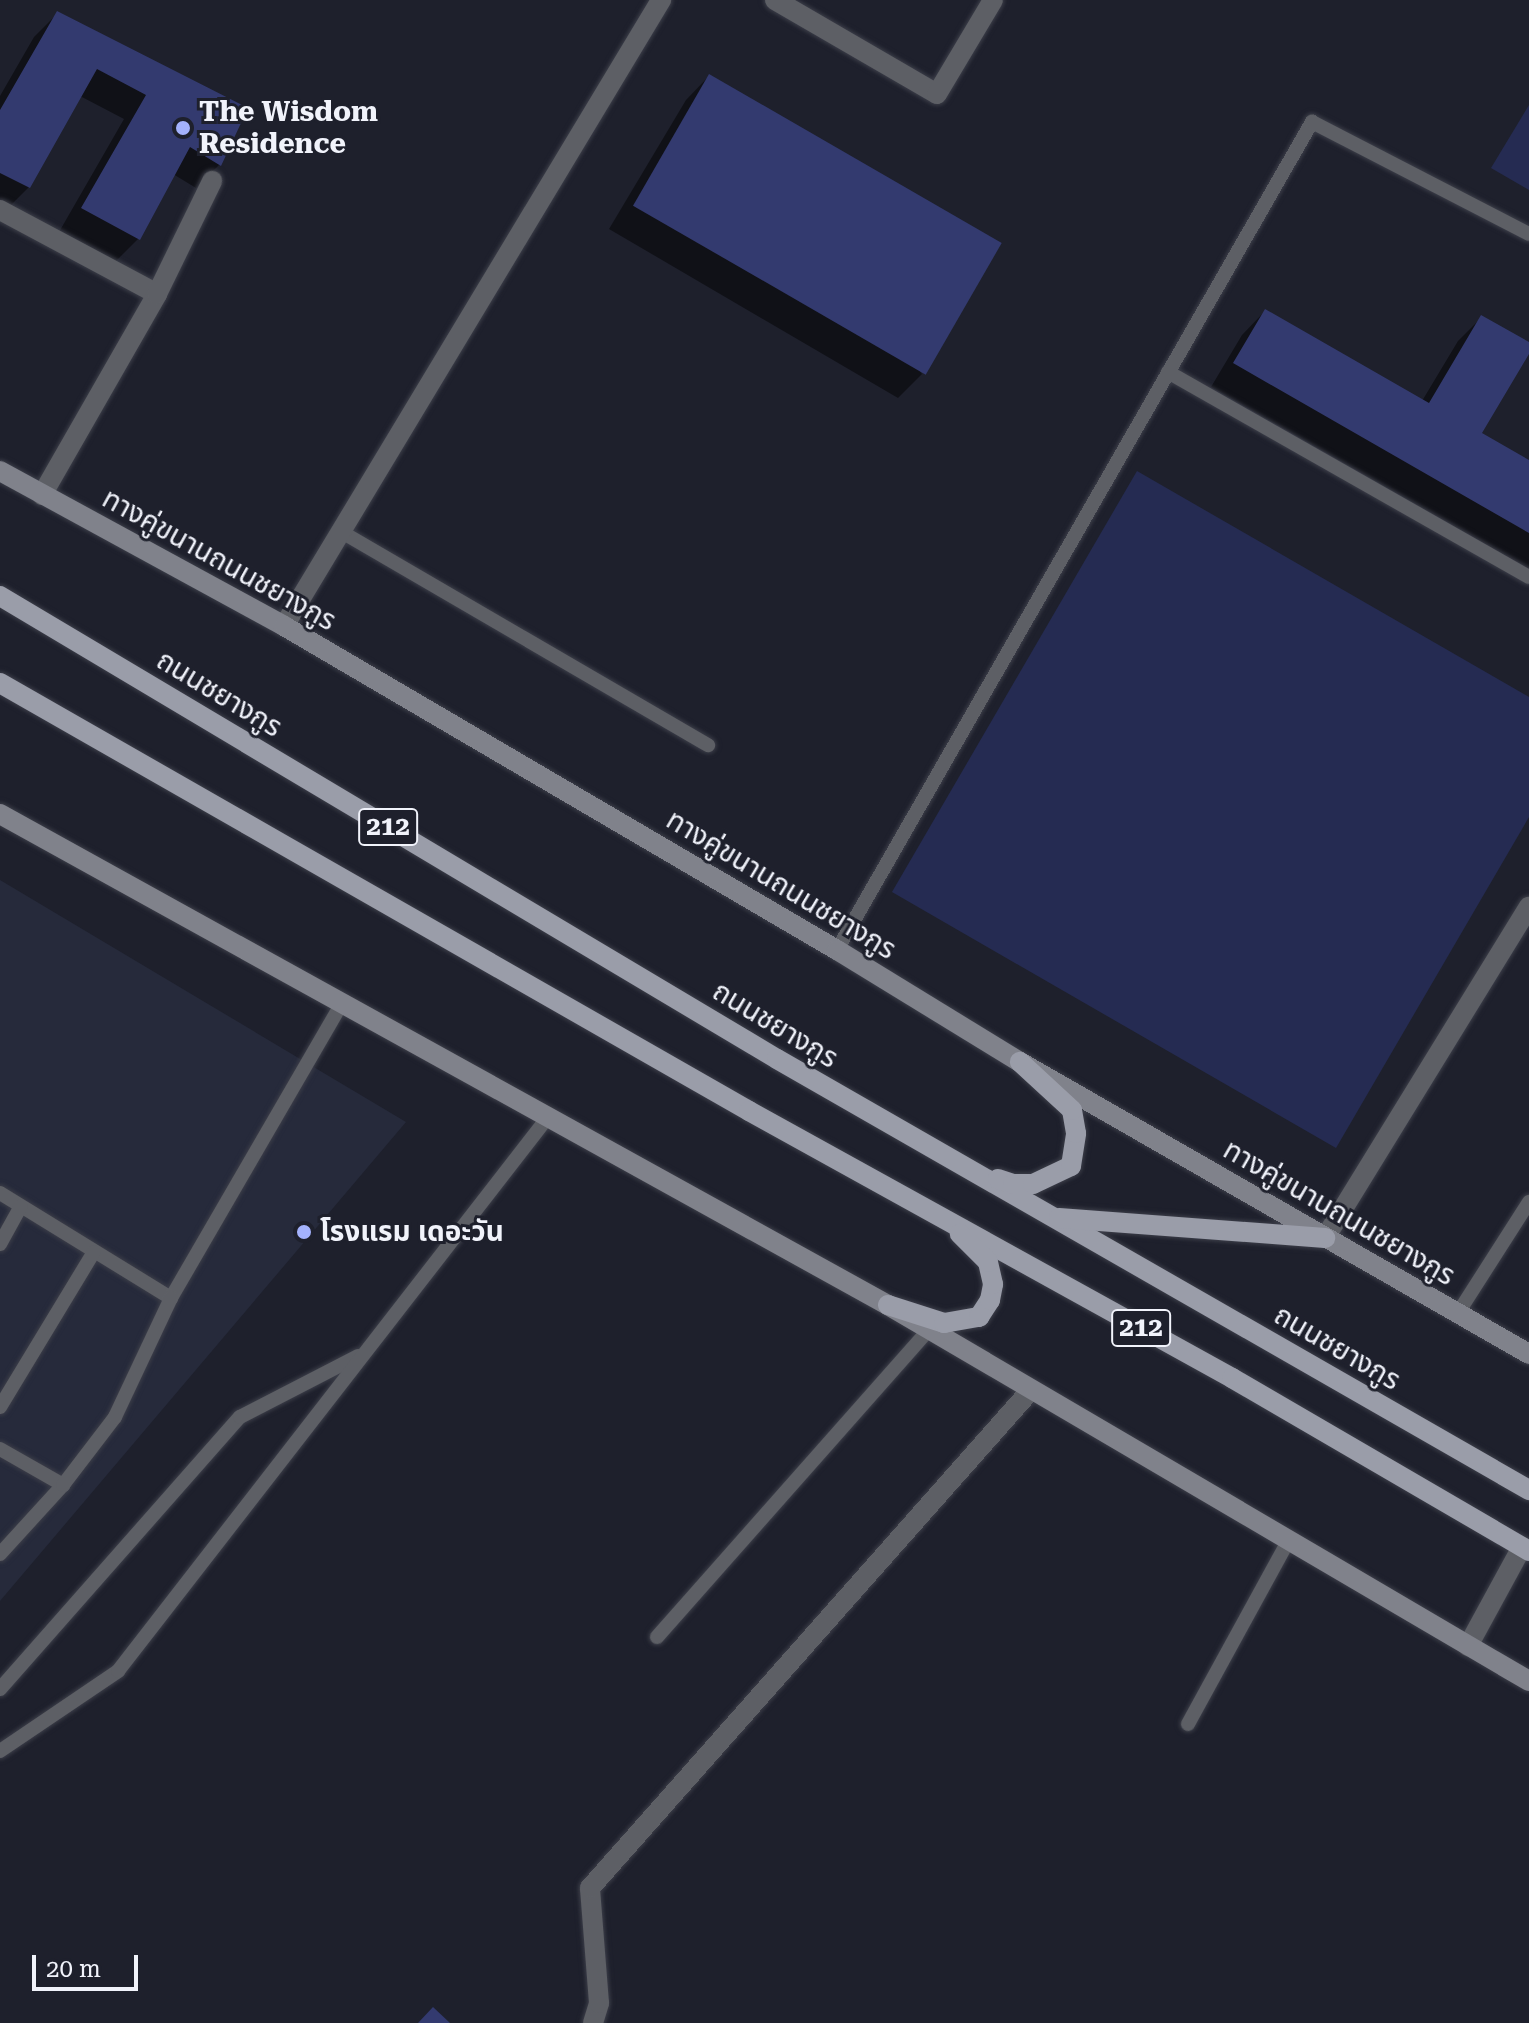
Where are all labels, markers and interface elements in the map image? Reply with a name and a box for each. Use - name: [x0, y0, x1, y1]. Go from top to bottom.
- place label: The Wisdom Residence: [199, 95, 378, 161]
- marker: The Wisdom Residence: [174, 119, 192, 137]
- street label: ทางคู่ขนานถนนชยางกูร: [96, 482, 342, 638]
- street label: ถนนชยางกูร: [150, 644, 288, 744]
- street label: ทางคู่ขนานถนนชยางกูร: [660, 803, 902, 967]
- road number: 212: [358, 805, 418, 849]
- street label: ถนนชยางกูร: [706, 975, 844, 1075]
- street label: ทางคู่ขนานถนนชยางกูร: [1217, 1133, 1461, 1293]
- place label: โรงแรม เดอะวัน: [320, 1215, 504, 1249]
- marker: โรงแรม เดอะวัน: [295, 1223, 313, 1241]
- street label: ถนนชยางกูร: [1268, 1298, 1406, 1398]
- road number: 212: [1111, 1306, 1171, 1350]
- scale bar: [36, 1939, 142, 1989]
- text: 20 m: [46, 1955, 101, 1983]

